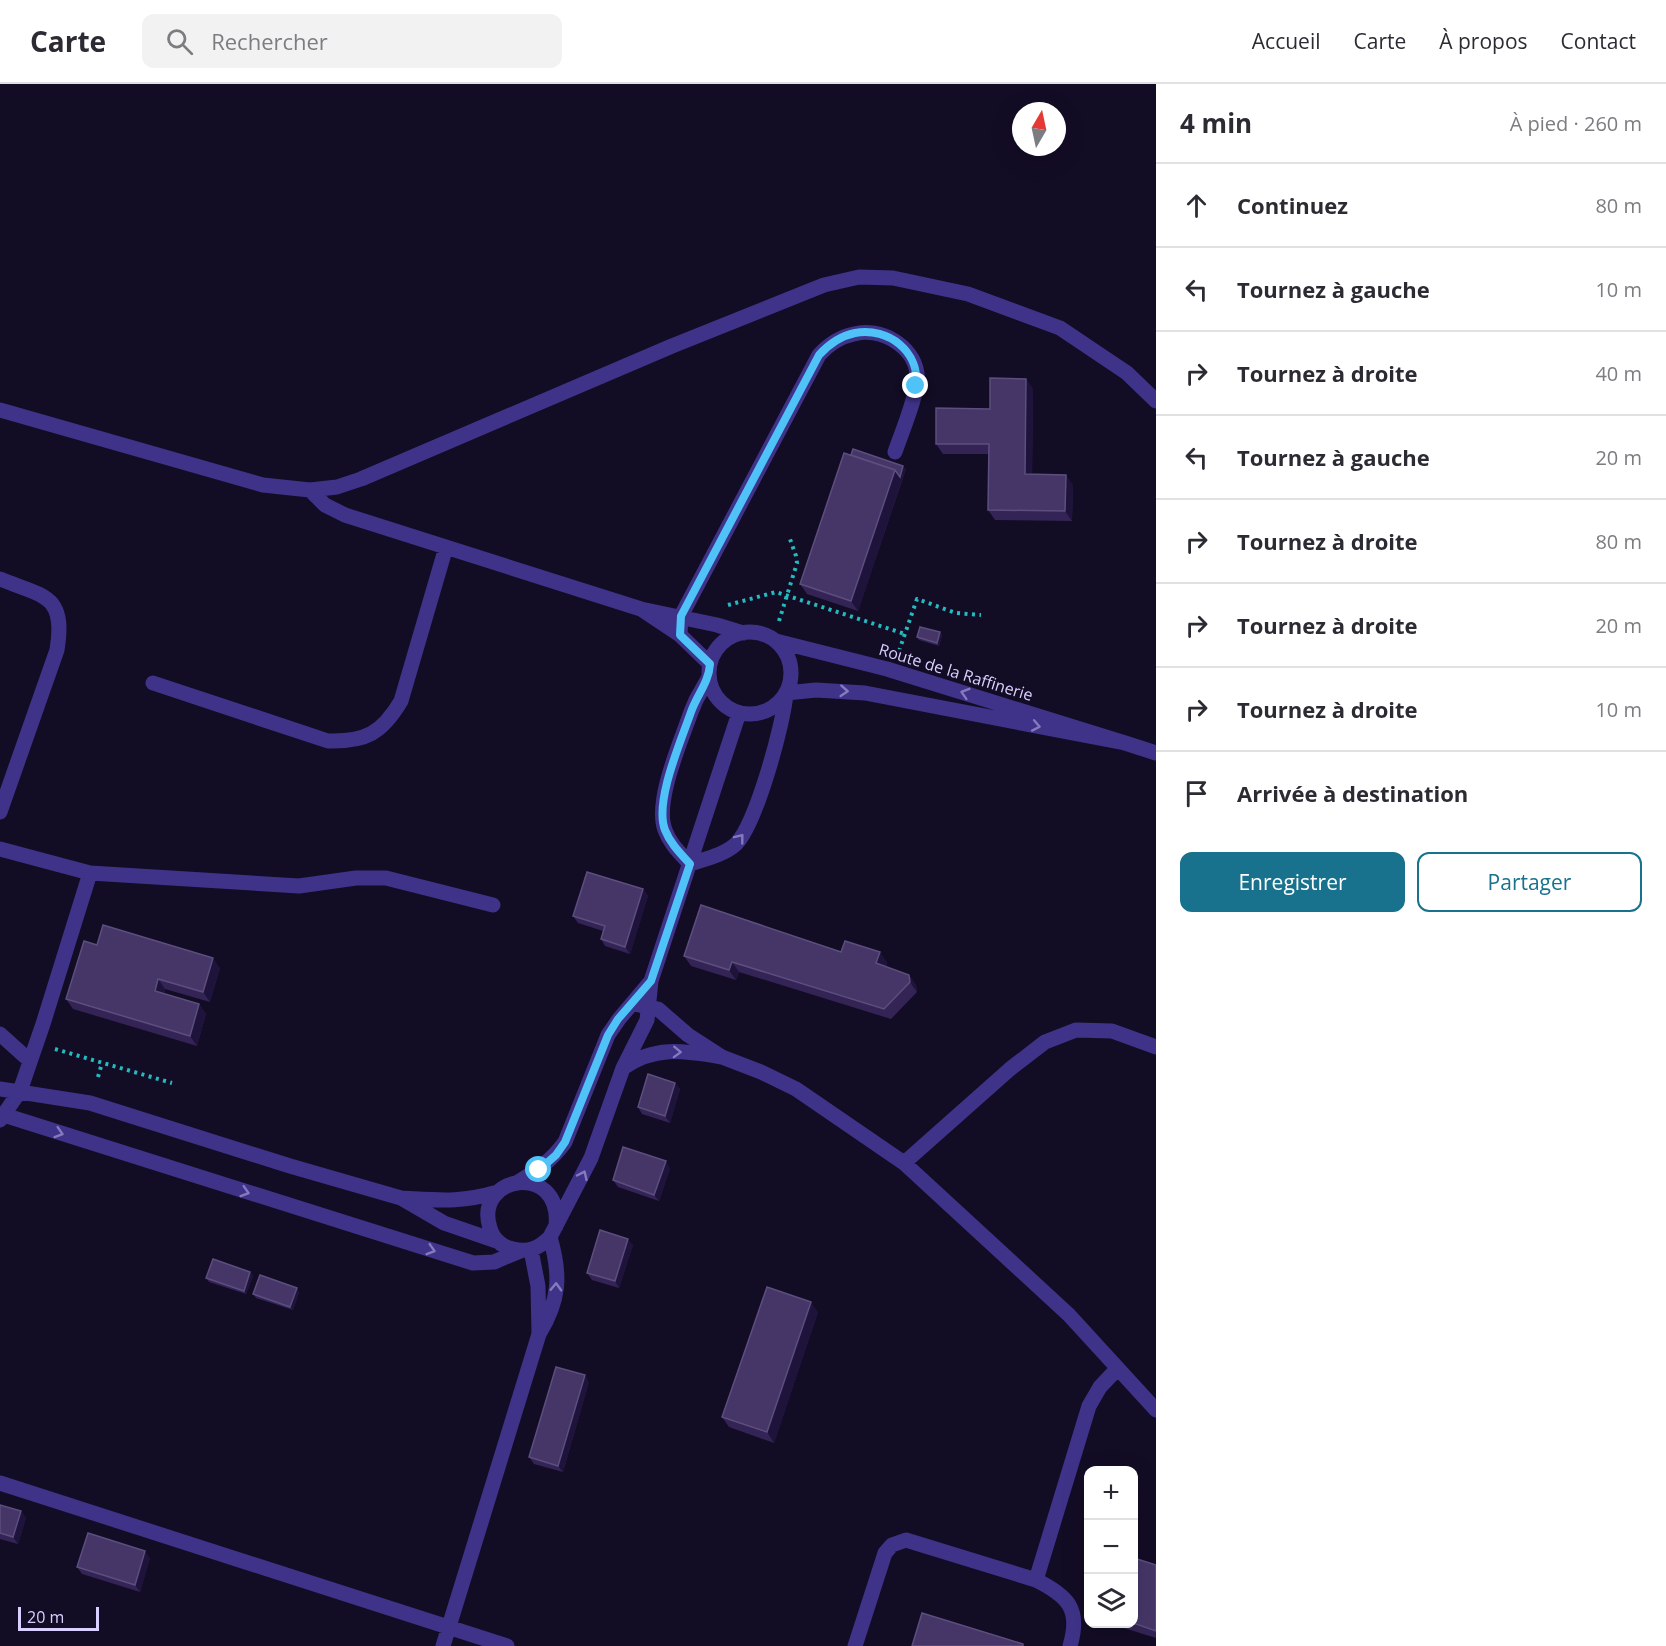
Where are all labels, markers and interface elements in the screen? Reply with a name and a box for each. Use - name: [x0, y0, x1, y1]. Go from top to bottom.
- search box: [142, 14, 562, 68]
- text: Carte: [30, 22, 106, 60]
- icon: search: [163, 25, 196, 58]
- text: Rechercher: [211, 26, 328, 56]
- text: Accueil: [1252, 27, 1320, 55]
- text: Carte: [1353, 27, 1406, 55]
- text: À propos: [1439, 27, 1528, 55]
- text: Contact: [1561, 27, 1636, 55]
- north arrow: [1012, 102, 1066, 156]
- text: 4 min: [1180, 105, 1252, 141]
- text: À pied · 260 m: [1510, 110, 1642, 137]
- icon: ahead: [1180, 189, 1213, 222]
- text: Continuez: [1237, 190, 1348, 220]
- text: 80 m: [1595, 192, 1642, 219]
- icon: left: [1180, 273, 1213, 306]
- text: Tournez à gauche: [1237, 274, 1430, 304]
- text: 10 m: [1595, 276, 1642, 303]
- icon: right: [1180, 357, 1213, 390]
- text: Tournez à droite: [1237, 358, 1418, 388]
- text: 40 m: [1595, 360, 1642, 387]
- route end: [902, 372, 928, 398]
- icon: left: [1180, 441, 1213, 474]
- text: Tournez à gauche: [1237, 442, 1430, 472]
- text: 20 m: [1595, 444, 1642, 471]
- icon: right: [1180, 525, 1213, 558]
- text: Tournez à droite: [1237, 526, 1418, 556]
- text: 80 m: [1595, 528, 1642, 555]
- icon: right: [1180, 609, 1213, 642]
- text: Tournez à droite: [1237, 610, 1418, 640]
- text: 20 m: [1595, 612, 1642, 639]
- street label: Route de la Raffinerie: [876, 638, 1036, 706]
- one-way arrow: [840, 684, 849, 697]
- one-way arrow: [960, 688, 971, 700]
- icon: right: [1180, 693, 1213, 726]
- text: Tournez à droite: [1237, 694, 1418, 724]
- text: 10 m: [1595, 696, 1642, 723]
- one-way arrow: [1031, 719, 1041, 732]
- icon: arrive: [1180, 777, 1213, 810]
- text: Arrivée à destination: [1237, 778, 1468, 808]
- one-way arrow: [733, 833, 744, 844]
- button: Enregistrer: [1180, 852, 1405, 912]
- button: Partager: [1417, 852, 1642, 912]
- one-way arrow: [673, 1045, 682, 1058]
- one-way arrow: [53, 1126, 64, 1138]
- route start: [525, 1156, 551, 1182]
- one-way arrow: [576, 1170, 588, 1181]
- one-way arrow: [239, 1184, 250, 1197]
- one-way arrow: [425, 1243, 436, 1255]
- one-way arrow: [550, 1282, 563, 1291]
- map controls: [1084, 1466, 1138, 1628]
- button: +: [1084, 1466, 1138, 1520]
- button: −: [1084, 1520, 1138, 1574]
- button: layers: [1084, 1574, 1138, 1628]
- scale bar: [18, 1604, 99, 1632]
- text: 20 m: [27, 1606, 64, 1628]

